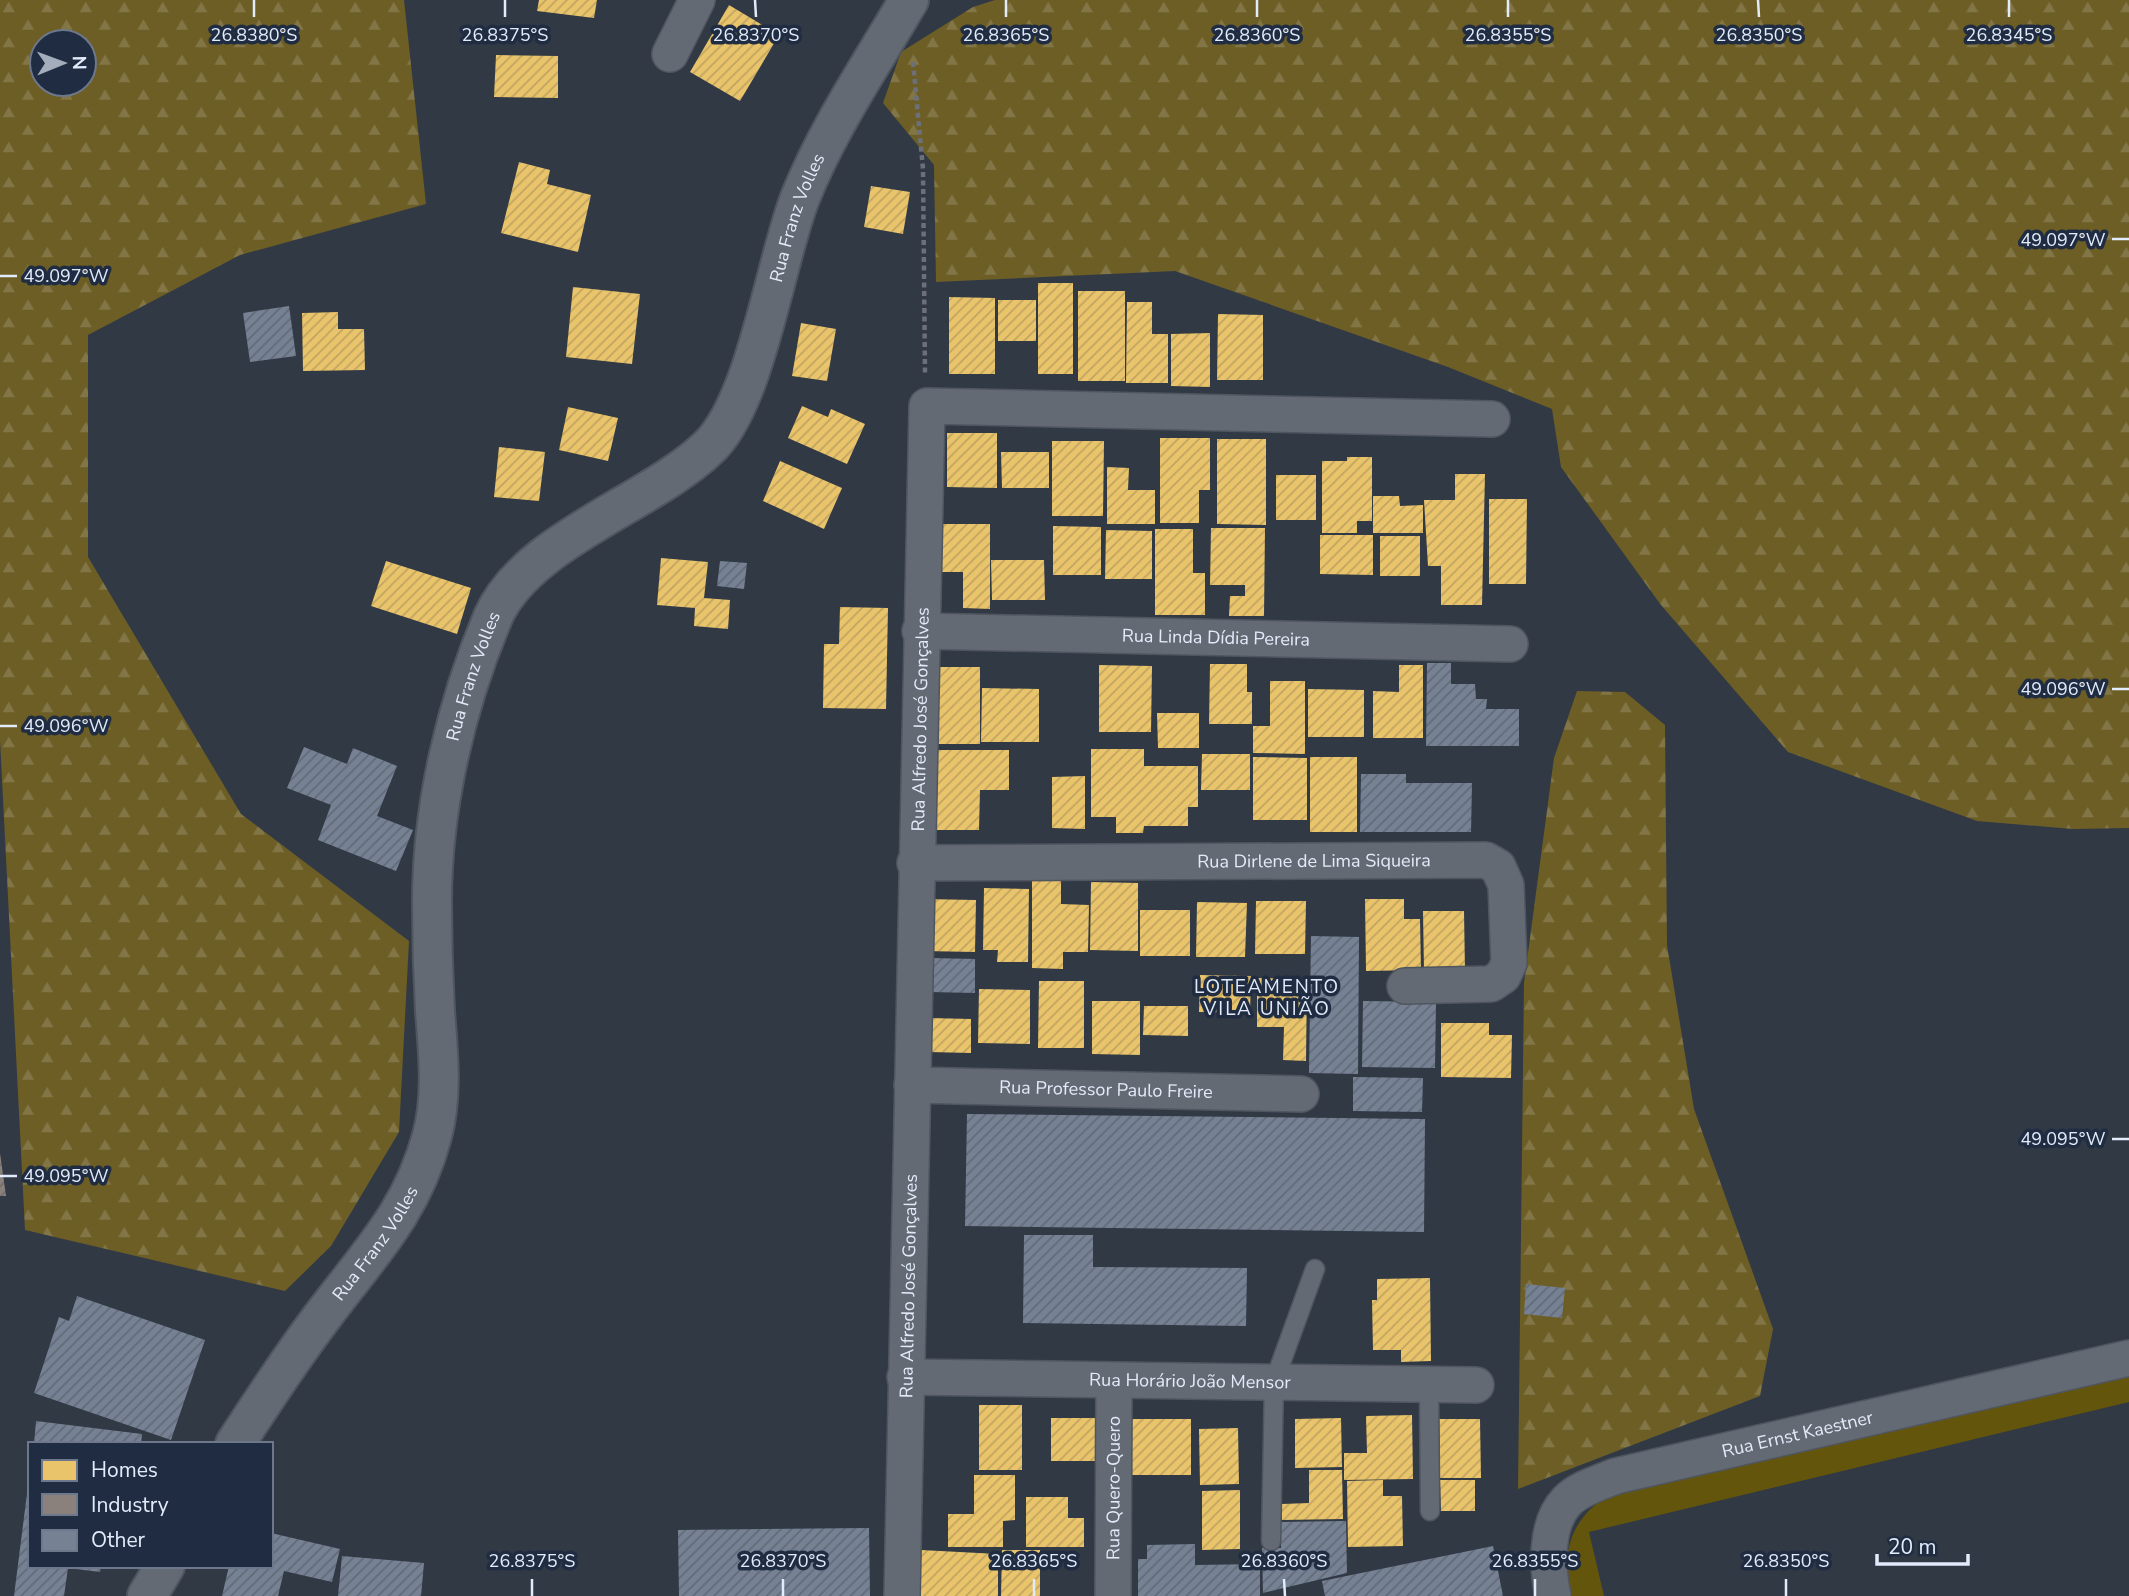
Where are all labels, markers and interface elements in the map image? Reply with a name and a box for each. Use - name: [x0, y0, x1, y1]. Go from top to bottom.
- text: 26.8380°S: [211, 23, 297, 47]
- text: 26.8375°S: [462, 23, 548, 47]
- text: 26.8370°S: [713, 23, 799, 47]
- text: 26.8365°S: [963, 23, 1049, 47]
- text: 26.8360°S: [1214, 23, 1300, 47]
- text: 26.8355°S: [1465, 23, 1551, 47]
- text: 26.8350°S: [1716, 23, 1802, 47]
- text: 26.8345°S: [1966, 23, 2052, 47]
- north arrow: [28, 28, 98, 98]
- text: N: [66, 55, 92, 70]
- street label: Rua Franz Volles: [764, 149, 830, 285]
- text: 49.097°W: [2021, 228, 2106, 252]
- text: 49.097°W: [24, 264, 109, 288]
- street label: Rua Franz Volles: [441, 607, 506, 743]
- street label: Rua Alfredo José Gonçalves: [906, 607, 935, 831]
- street label: Rua Linda Dídia Pereira: [1122, 623, 1310, 652]
- text: 49.096°W: [2021, 677, 2106, 701]
- text: 49.096°W: [24, 714, 109, 738]
- street label: Rua Dirlene de Lima Siqueira: [1197, 848, 1431, 874]
- district label: LOTEAMENTO VILA UNIÃO: [1194, 974, 1340, 1022]
- street label: Rua Professor Paulo Freire: [999, 1075, 1213, 1104]
- text: 49.095°W: [2021, 1127, 2106, 1151]
- text: 49.095°W: [24, 1164, 109, 1188]
- street label: Rua Alfredo José Gonçalves: [894, 1174, 923, 1398]
- street label: Rua Franz Volles: [327, 1182, 424, 1306]
- street label: Rua Horário João Mensor: [1089, 1368, 1292, 1394]
- street label: Rua Ernst Kaestner: [1719, 1405, 1876, 1463]
- street label: Rua Quero-Quero: [1101, 1416, 1126, 1560]
- legend: [28, 1442, 273, 1568]
- text: Homes: [91, 1456, 158, 1484]
- text: Industry: [91, 1491, 169, 1519]
- scale bar: [1877, 1522, 1968, 1566]
- text: Other: [91, 1526, 146, 1554]
- text: 20 m: [1888, 1533, 1937, 1561]
- text: 26.8375°S: [489, 1549, 575, 1573]
- text: 26.8370°S: [740, 1549, 826, 1573]
- text: 26.8365°S: [991, 1549, 1077, 1573]
- text: 26.8360°S: [1241, 1549, 1327, 1573]
- text: 26.8355°S: [1492, 1549, 1578, 1573]
- text: 26.8350°S: [1743, 1549, 1829, 1573]

